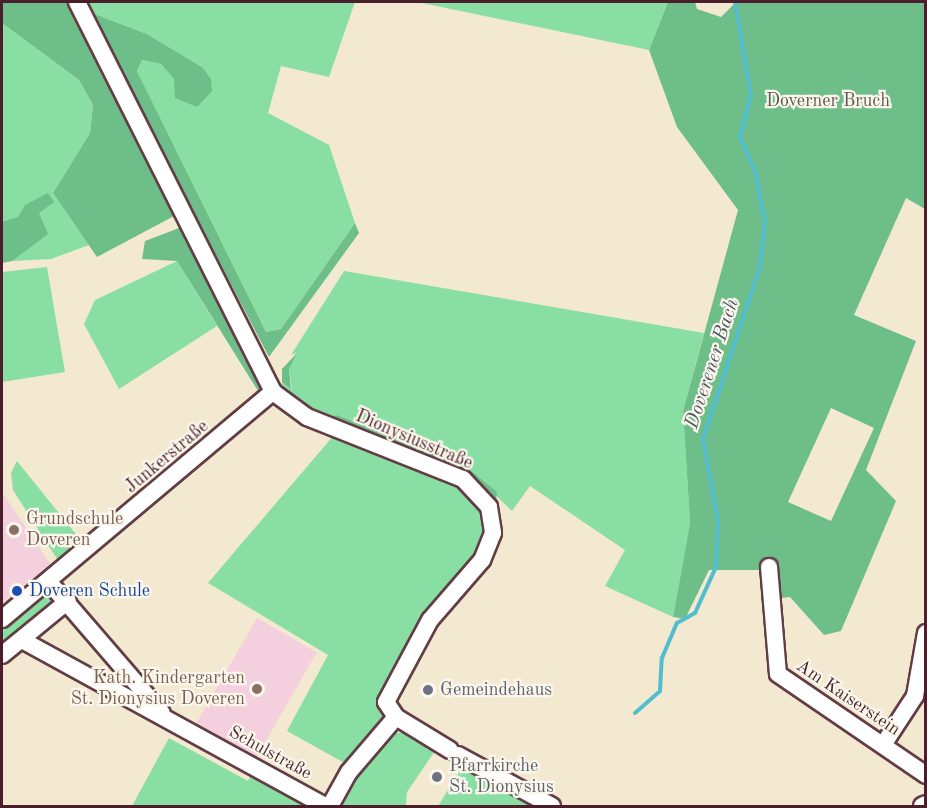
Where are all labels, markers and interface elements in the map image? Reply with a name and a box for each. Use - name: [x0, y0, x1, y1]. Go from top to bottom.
- park label: Doverner Bruch: [766, 90, 890, 112]
- water label: Doverener Bach: [681, 296, 745, 432]
- street label: Dionysiusstraße: [352, 406, 476, 474]
- street label: Junkerstraße: [121, 416, 213, 498]
- place label: Grundschule Doveren: [26, 509, 123, 552]
- marker: Grundschule Doveren: [7, 523, 21, 537]
- place label: Doveren Schule: [29, 580, 150, 602]
- marker: Doveren Schule: [10, 584, 24, 598]
- street label: Am Kaiserstein: [792, 655, 904, 741]
- place label: Kath. Kindergarten St. Dionysius Doveren: [71, 668, 245, 710]
- place label: Gemeindehaus: [440, 679, 552, 701]
- marker: Kath. Kindergarten St. Dionysius Doveren: [250, 682, 264, 696]
- marker: Gemeindehaus: [421, 683, 435, 697]
- street label: Schulstraße: [225, 721, 315, 785]
- place label: Pfarrkirche St. Dionysius: [449, 756, 554, 798]
- marker: Pfarrkirche St. Dionysius: [430, 770, 444, 784]

